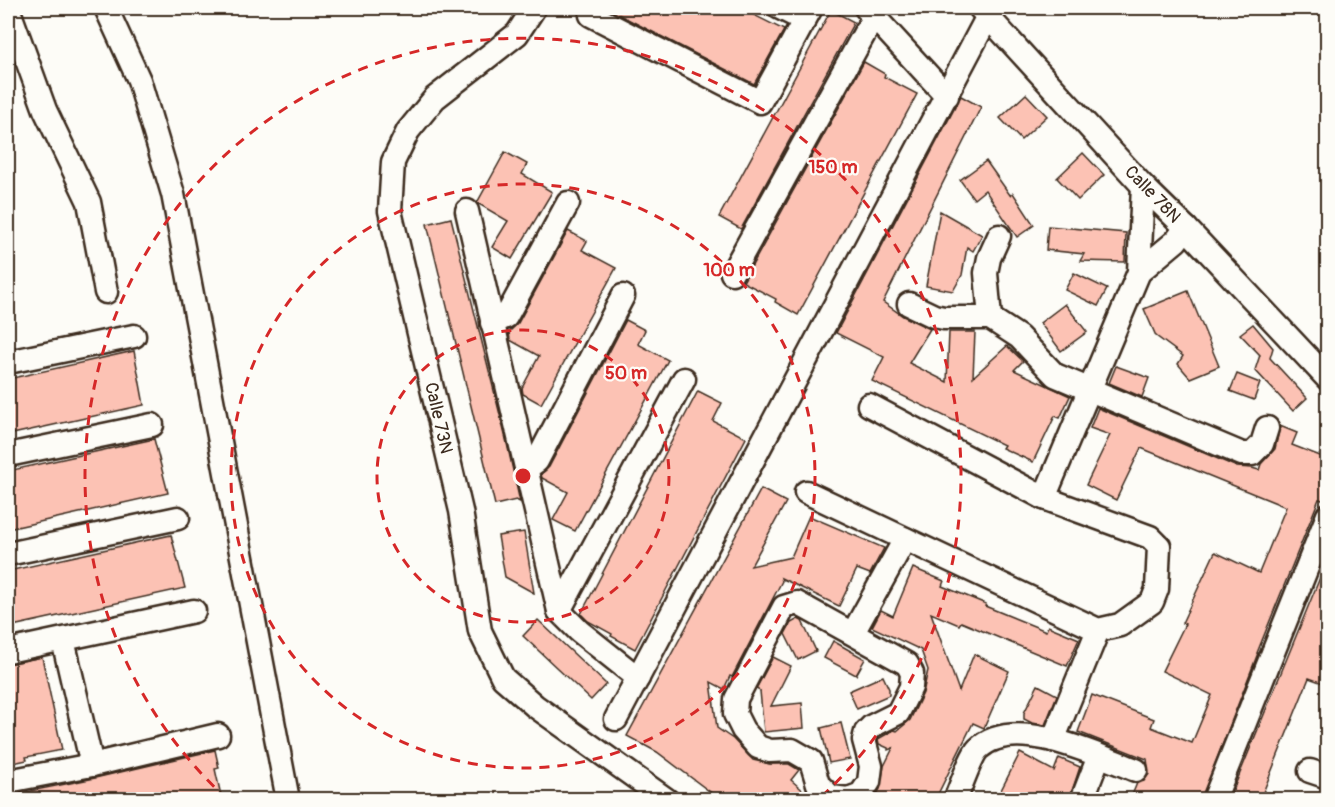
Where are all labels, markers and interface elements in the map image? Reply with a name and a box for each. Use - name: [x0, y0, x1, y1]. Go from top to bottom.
- text: 150 m: [809, 156, 858, 179]
- street label: Calle 78N: [1120, 161, 1186, 228]
- text: 100 m: [703, 259, 755, 282]
- text: 50 m: [605, 362, 647, 385]
- street label: Calle 73N: [419, 380, 458, 456]
- centre of rings: [513, 466, 533, 486]

